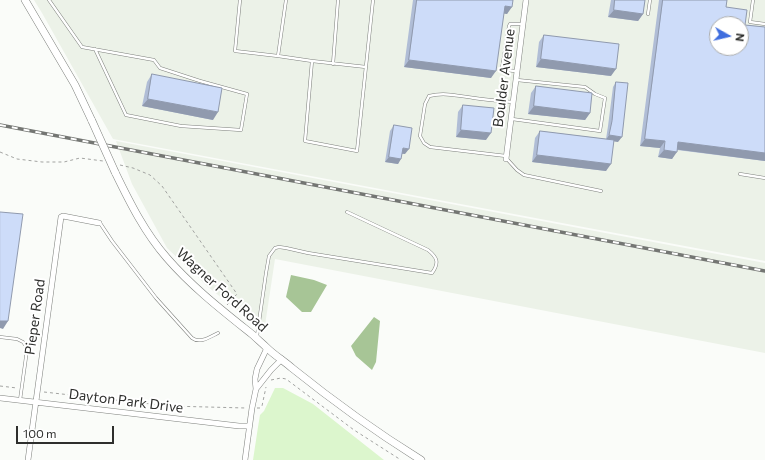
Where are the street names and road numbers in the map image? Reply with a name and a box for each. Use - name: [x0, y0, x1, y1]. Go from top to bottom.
- street label: Boulder Avenue: [490, 28, 518, 128]
- street label: Wagner Ford Road: [173, 245, 271, 335]
- street label: Pieper Road: [21, 278, 49, 356]
- street label: Dayton Park Drive: [68, 386, 184, 416]

